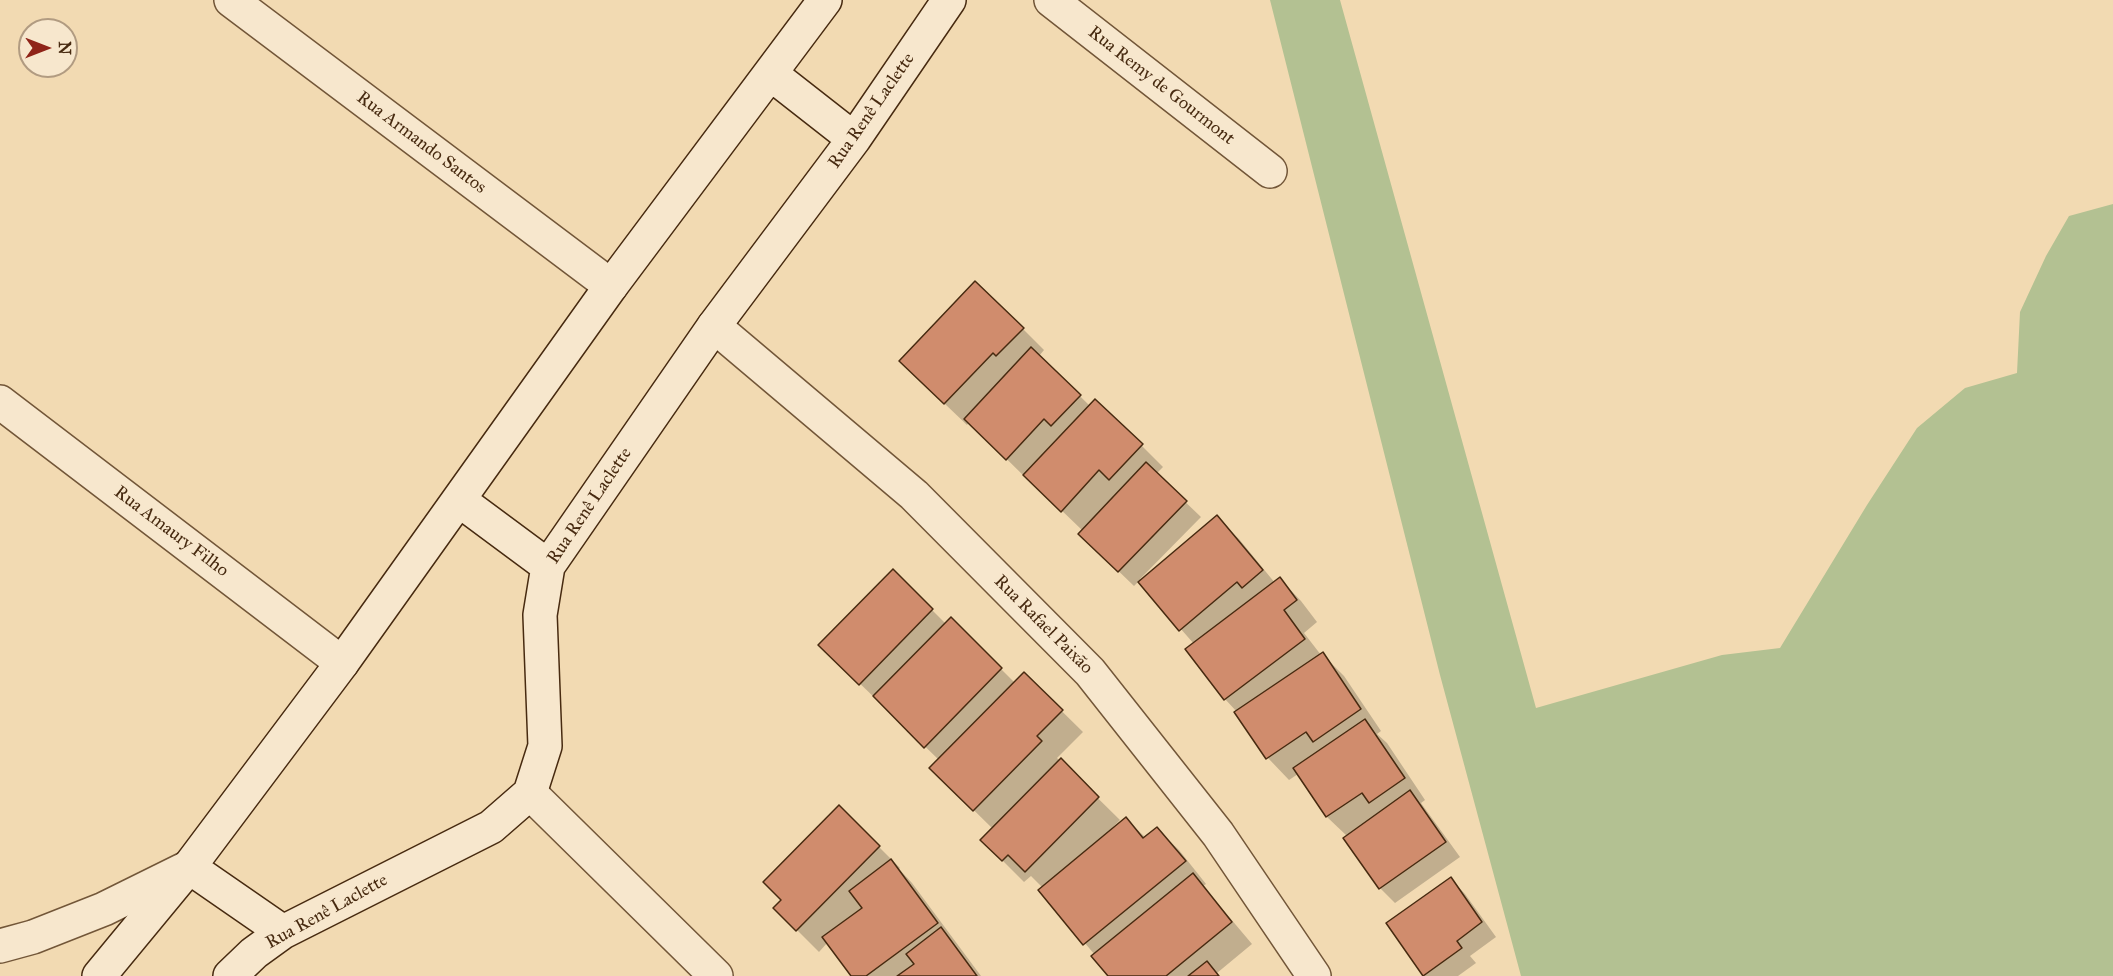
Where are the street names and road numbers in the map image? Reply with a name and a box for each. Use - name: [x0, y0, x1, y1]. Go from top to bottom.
- street label: Rua Remy de Gourmont: [1083, 22, 1239, 150]
- street label: Rua Renê Laclette: [824, 49, 920, 173]
- street label: Rua Armando Santos: [352, 87, 490, 199]
- street label: Rua Renê Laclette: [543, 444, 637, 568]
- street label: Rua Amaury Filho: [109, 482, 233, 582]
- street label: Rua Rafael Paixão: [989, 571, 1097, 679]
- street label: Rua Renê Laclette: [262, 870, 392, 954]

